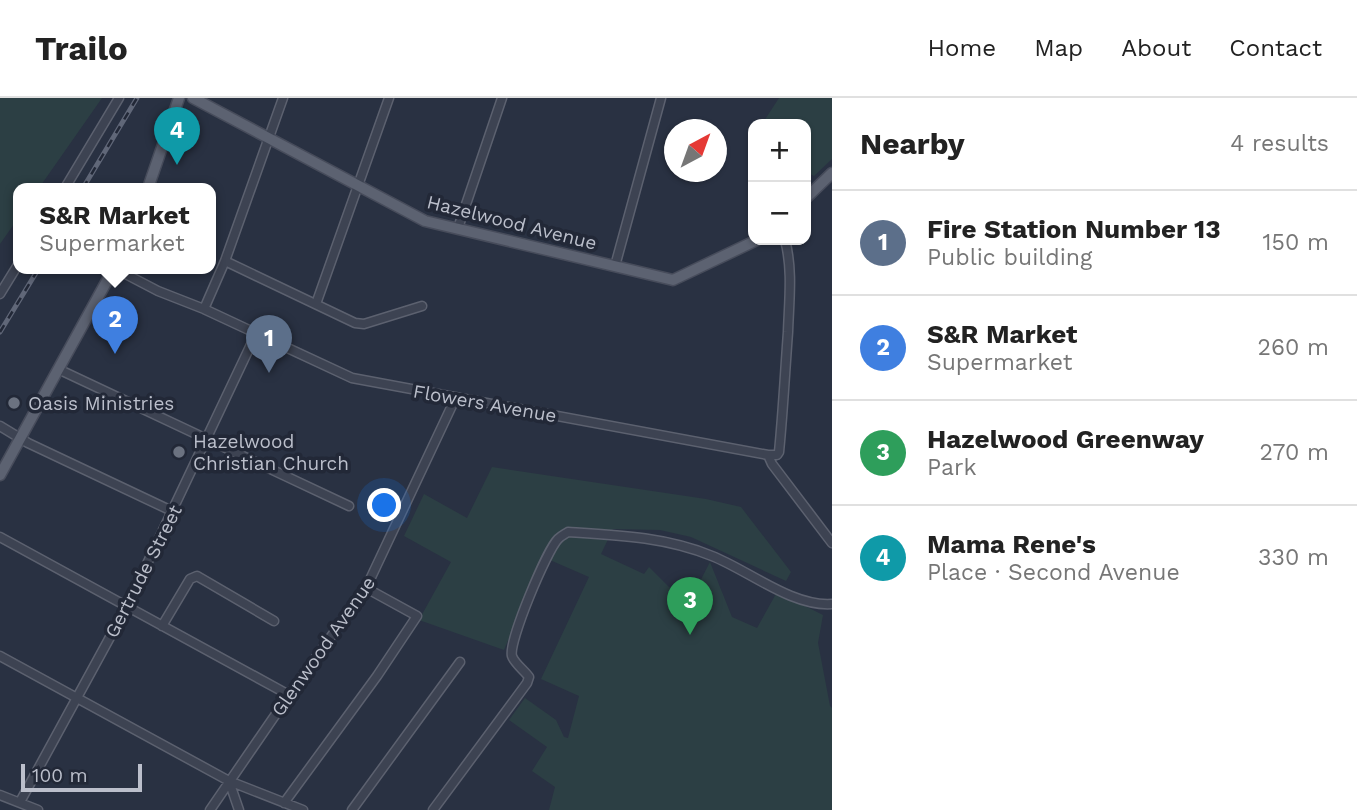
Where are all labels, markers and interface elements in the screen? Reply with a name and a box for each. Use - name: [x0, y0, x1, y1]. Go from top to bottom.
- text: Trailo: [35, 29, 128, 68]
- text: Home: [928, 34, 996, 62]
- text: Map: [1034, 34, 1083, 62]
- text: About: [1121, 34, 1191, 62]
- text: Contact: [1229, 34, 1322, 62]
- pin: 4: [154, 107, 200, 165]
- north arrow: [664, 119, 727, 182]
- map controls: [748, 119, 811, 245]
- button: +: [748, 119, 811, 182]
- text: Nearby: [860, 126, 965, 161]
- text: 4 results: [1230, 130, 1329, 157]
- button: −: [748, 182, 811, 245]
- popup: [13, 183, 216, 274]
- street label: Hazelwood Avenue: [425, 190, 599, 255]
- text: S&R Market: [39, 200, 190, 230]
- text: Fire Station Number 13: [927, 214, 1221, 244]
- text: 1: [878, 229, 888, 256]
- text: 150 m: [1263, 229, 1329, 256]
- text: Supermarket: [39, 230, 185, 257]
- text: Public building: [927, 244, 1092, 271]
- pin: 2: [92, 296, 138, 354]
- pin: 1: [246, 315, 292, 373]
- text: S&R Market: [927, 319, 1077, 349]
- text: 2: [876, 334, 890, 361]
- text: 260 m: [1258, 334, 1329, 361]
- text: Supermarket: [927, 349, 1072, 376]
- street label: Flowers Avenue: [411, 380, 558, 427]
- place label: Oasis Ministries: [28, 392, 174, 415]
- marker: Oasis Ministries: [6, 395, 22, 411]
- text: Hazelwood Greenway: [927, 424, 1204, 454]
- place label: Hazelwood Christian Church: [193, 430, 349, 475]
- text: 3: [876, 439, 890, 466]
- text: 270 m: [1260, 439, 1329, 466]
- marker: Hazelwood Christian Church: [171, 444, 187, 460]
- text: Park: [927, 454, 976, 481]
- your location: [367, 488, 401, 522]
- street label: Gertrude Street: [100, 501, 187, 641]
- text: Mama Rene's: [927, 529, 1096, 559]
- text: 4: [876, 544, 890, 571]
- text: 330 m: [1258, 544, 1329, 571]
- text: Place · Second Avenue: [927, 559, 1180, 586]
- street label: Glenwood Avenue: [267, 572, 380, 721]
- pin: 3: [667, 577, 713, 635]
- scale bar: [21, 761, 142, 793]
- text: 100 m: [32, 764, 88, 787]

